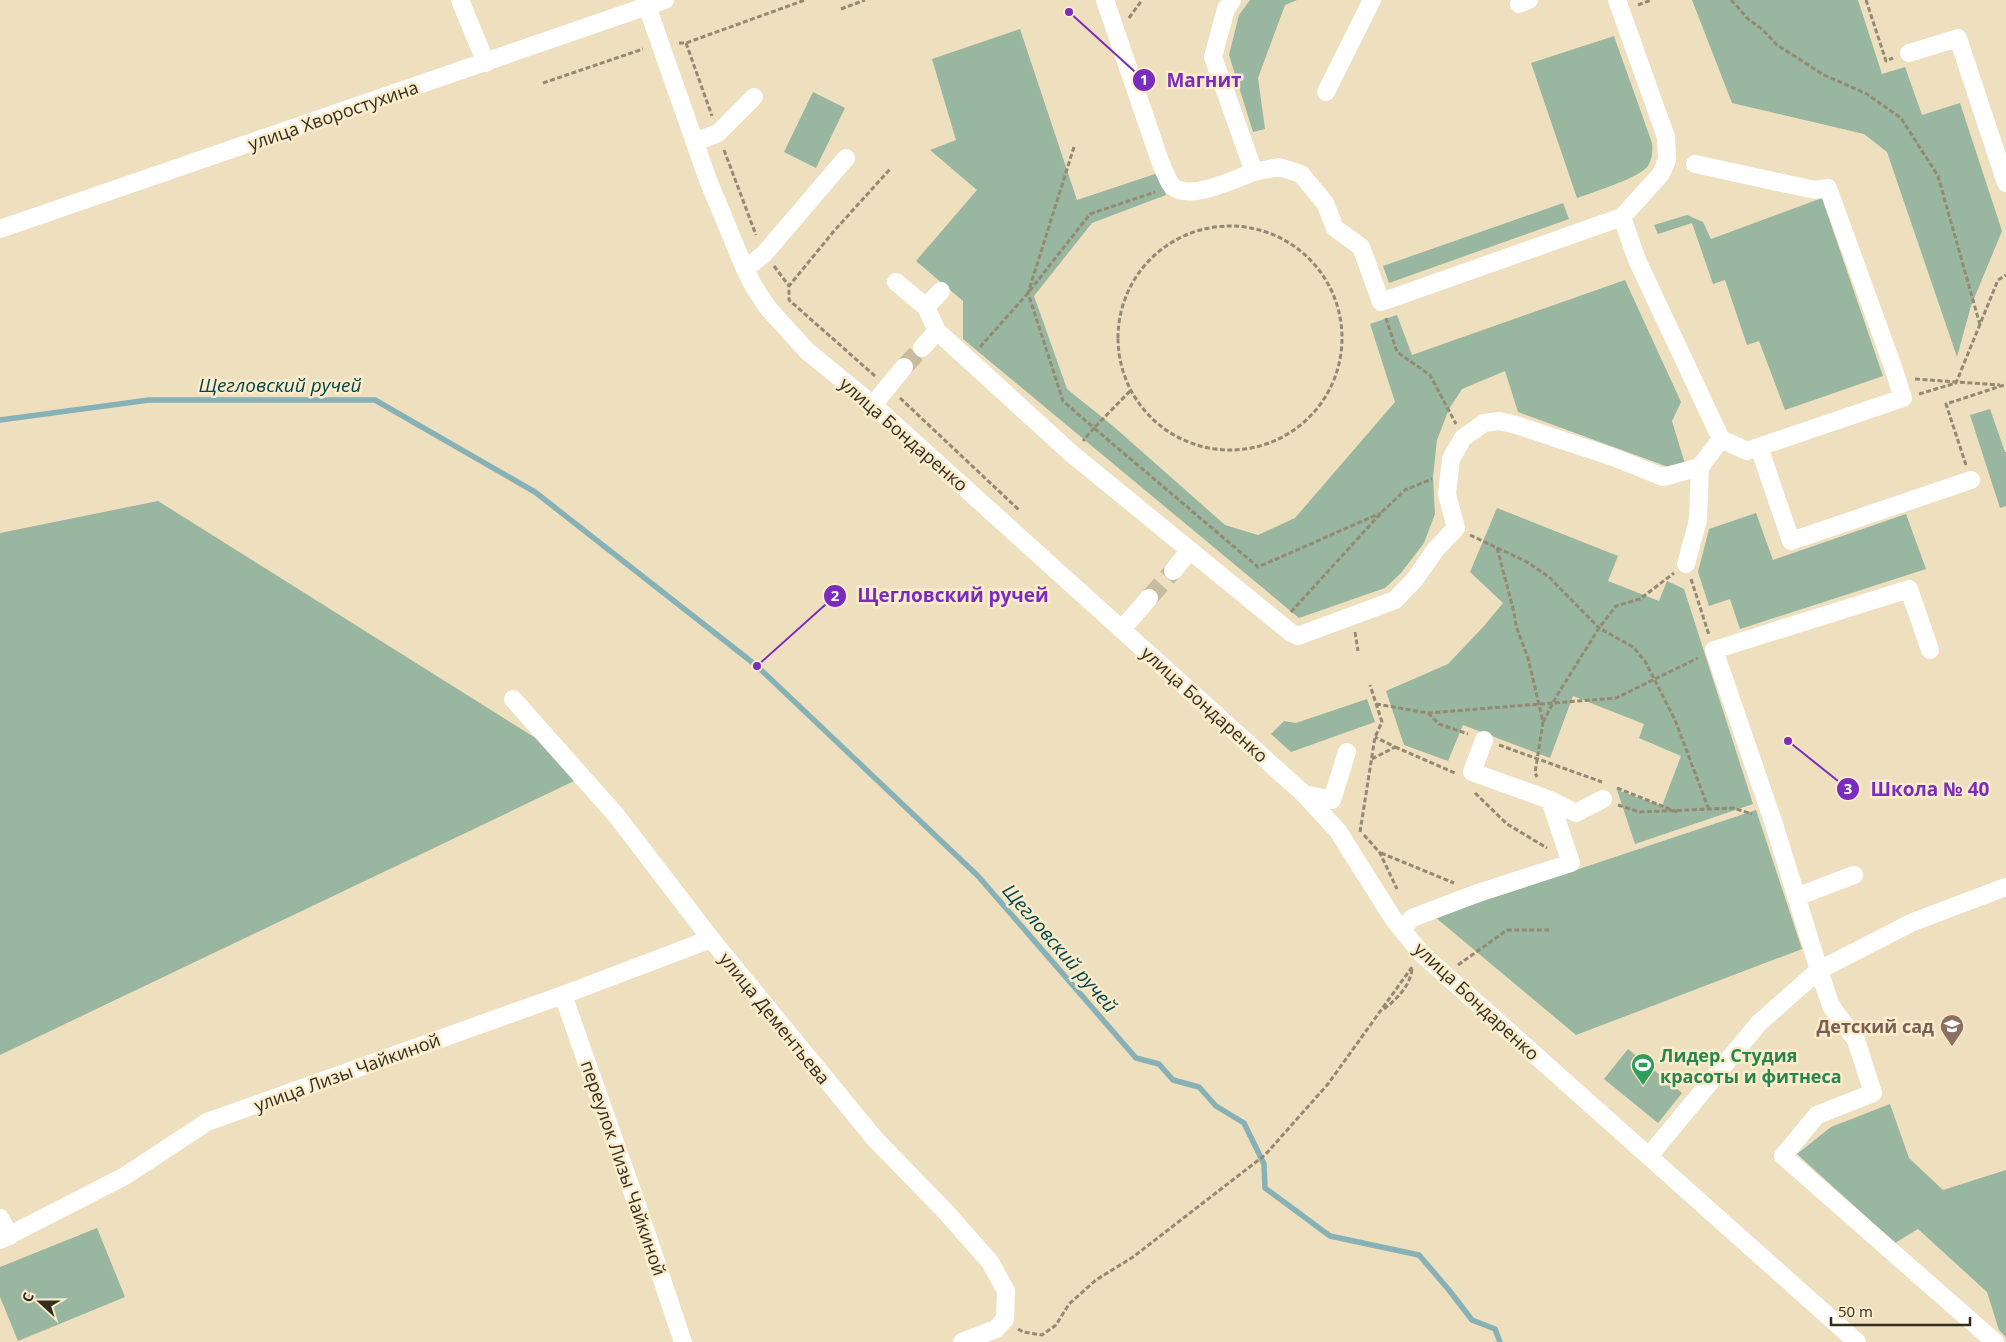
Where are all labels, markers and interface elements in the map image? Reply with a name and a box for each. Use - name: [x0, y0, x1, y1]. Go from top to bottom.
- callout: Магнит: [1132, 63, 1252, 97]
- text: Магнит: [1166, 67, 1242, 93]
- text: 1: [1140, 69, 1148, 89]
- street label: улица Хворостухина: [245, 75, 421, 155]
- street label: улица Бондаренко: [835, 371, 973, 497]
- water label: Щегловский ручей: [199, 372, 361, 398]
- callout: Щегловский ручей: [822, 579, 1059, 613]
- text: Щегловский ручей: [857, 582, 1049, 608]
- text: 2: [831, 585, 840, 605]
- street label: улица Бондаренко: [1136, 641, 1274, 767]
- callout: Школа № 40: [1836, 772, 2000, 806]
- text: Школа № 40: [1871, 776, 1990, 802]
- text: 3: [1844, 778, 1852, 798]
- water label: Щегловский ручей: [997, 878, 1123, 1018]
- street label: улица Бондаренко: [1409, 937, 1545, 1065]
- street label: улица Дементьева: [714, 947, 836, 1089]
- school or university icon: Детский сад: [1939, 1013, 1965, 1047]
- place label: Детский сад: [1817, 1014, 1934, 1038]
- street label: улица Лизы Чайкиной: [251, 1027, 443, 1117]
- place label: Лидер. Студия красоты и фитнеса: [1660, 1043, 1842, 1088]
- sports icon: Лидер. Студия красоты и фитнеса: [1630, 1052, 1656, 1086]
- street label: переулок Лизы Чайкиной: [576, 1057, 672, 1279]
- north arrow: [15, 1277, 65, 1327]
- text: С: [17, 1290, 38, 1305]
- scale bar: [1831, 1294, 1970, 1326]
- text: 50 m: [1838, 1301, 1873, 1321]

